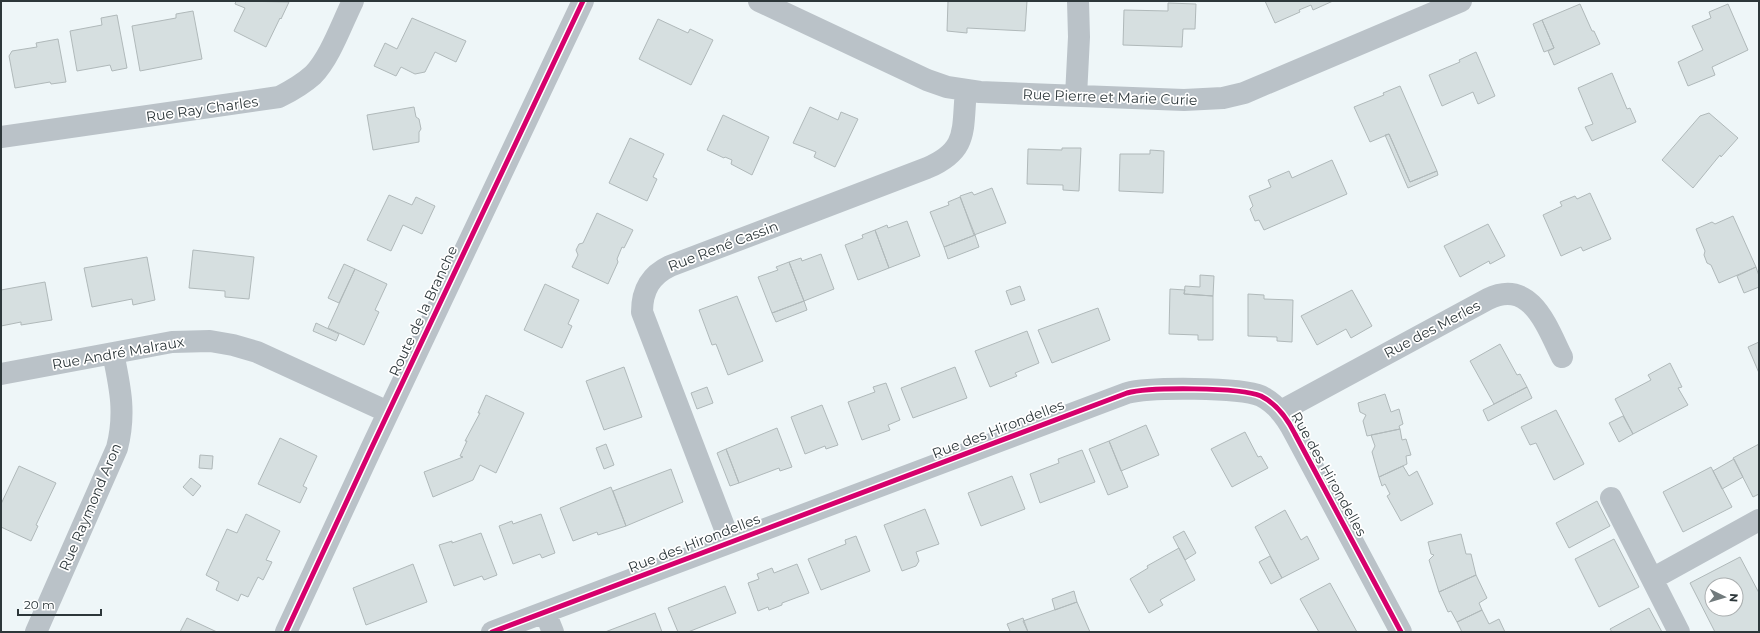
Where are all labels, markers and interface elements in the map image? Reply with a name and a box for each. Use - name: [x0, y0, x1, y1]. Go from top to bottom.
- street label: Rue Pierre et Marie Curie: [1022, 85, 1198, 109]
- street label: Rue Ray Charles: [145, 92, 259, 126]
- street label: Rue René Cassin: [665, 217, 781, 275]
- street label: Route de la Branche: [385, 243, 461, 379]
- street label: Rue des Merles: [1381, 296, 1483, 362]
- street label: Rue André Malraux: [51, 332, 186, 373]
- street label: Rue des Hirondelles: [930, 396, 1067, 462]
- street label: Rue des Hirondelles: [1287, 409, 1371, 540]
- street label: Rue Raymond Aron: [55, 440, 125, 574]
- street label: Rue des Hirondelles: [626, 510, 763, 576]
- north arrow: [1704, 577, 1744, 617]
- scale bar: [18, 591, 101, 617]
- text: N: [1727, 593, 1741, 603]
- text: 20 m: [24, 597, 55, 612]

